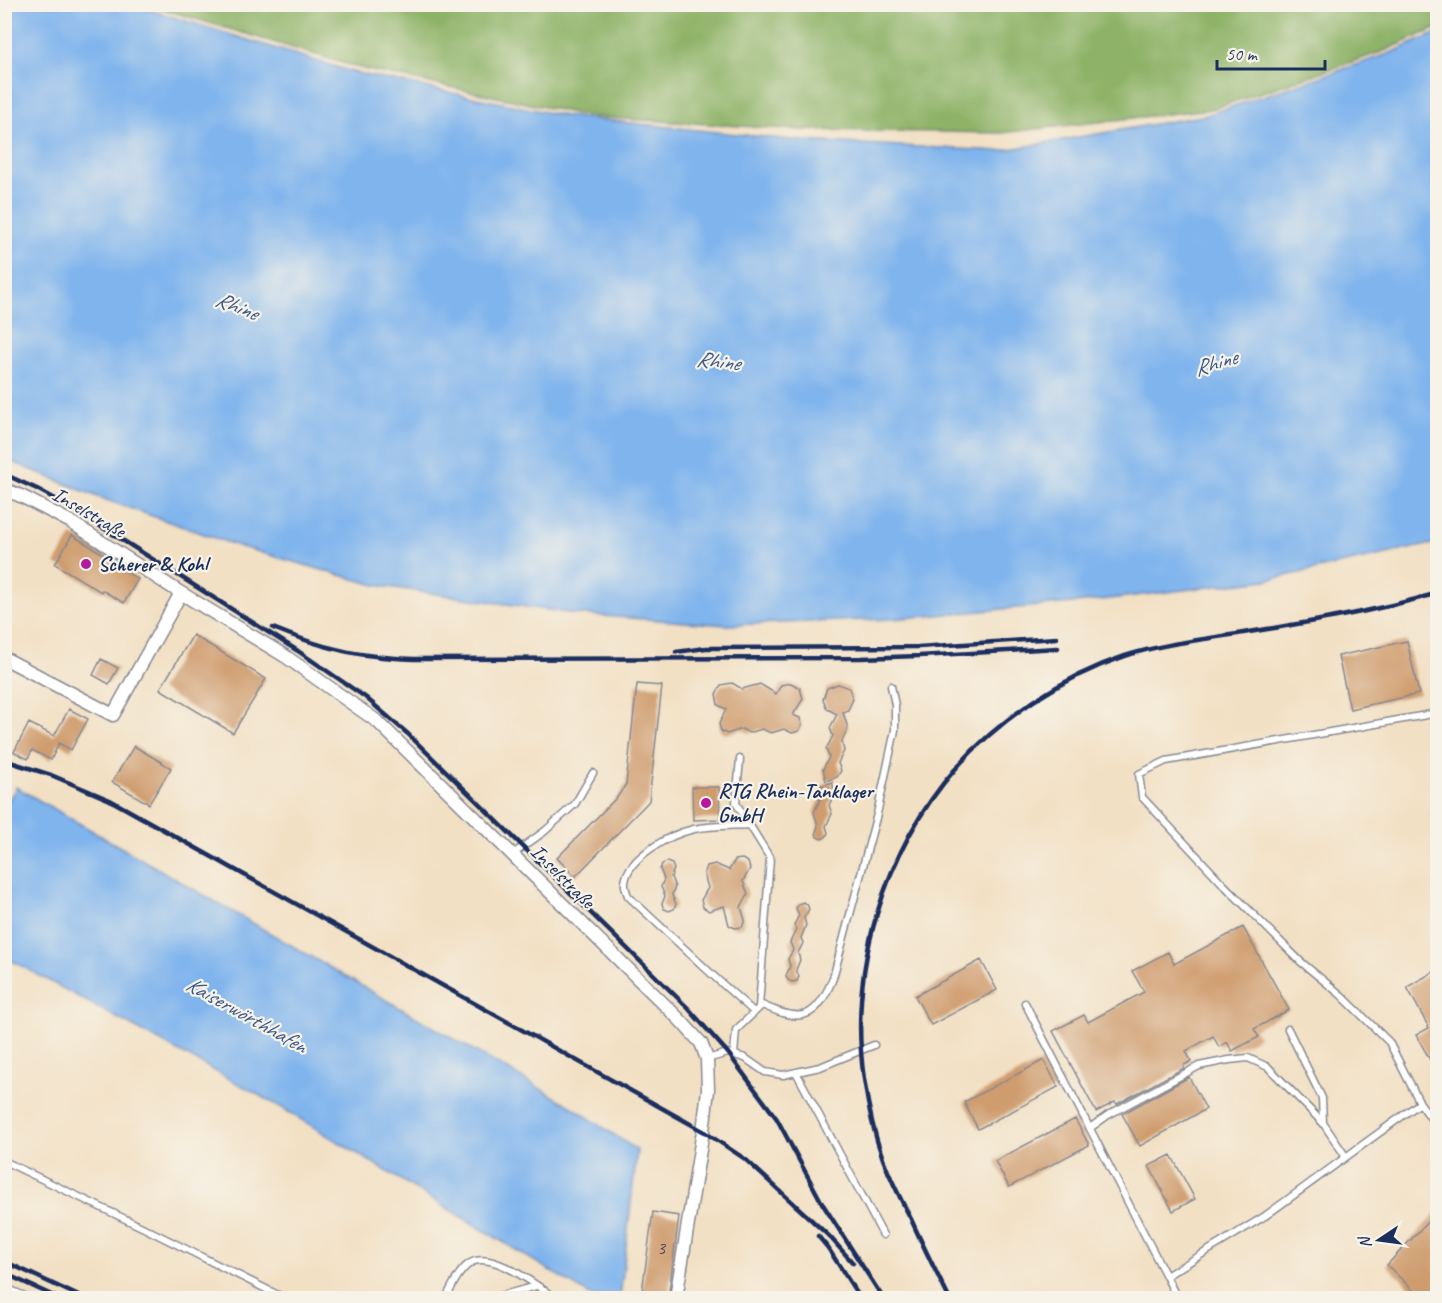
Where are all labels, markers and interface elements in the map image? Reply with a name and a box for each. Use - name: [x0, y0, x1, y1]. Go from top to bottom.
- scale bar: [1217, 33, 1325, 71]
- text: 50 m: [1226, 43, 1259, 65]
- water label: Rhine: [211, 285, 265, 328]
- water label: Rhine: [1191, 342, 1244, 383]
- water label: Rhine: [695, 345, 745, 378]
- street label: Inselstraße: [48, 481, 132, 544]
- place label: Scherer & Kohl: [98, 551, 212, 577]
- marker: Scherer & Kohl: [79, 557, 93, 571]
- place label: RTG Rhein-Tanklager GmbH: [718, 778, 875, 828]
- marker: RTG Rhein-Tanklager GmbH: [699, 796, 713, 810]
- street label: Inselstraße: [525, 838, 602, 915]
- water label: Kaiserwörthhafen: [181, 970, 314, 1061]
- north arrow: [1349, 1210, 1409, 1270]
- text: N: [1354, 1233, 1376, 1250]
- house number: 3: [657, 1237, 667, 1259]

